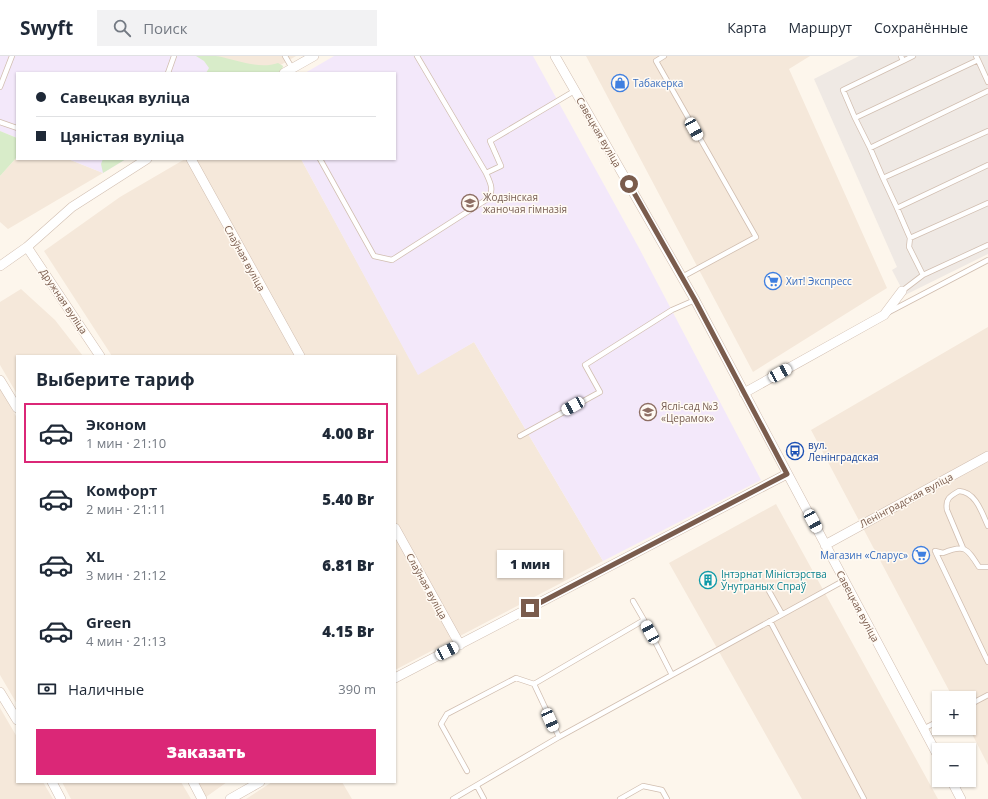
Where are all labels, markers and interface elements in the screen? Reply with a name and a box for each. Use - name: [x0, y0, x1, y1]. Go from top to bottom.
- search box: [97, 10, 377, 46]
- text: Swyft: [20, 15, 73, 41]
- icon: search: [111, 17, 133, 39]
- text: Поиск: [143, 18, 188, 38]
- text: Карта: [727, 18, 766, 37]
- text: Маршрут: [788, 18, 852, 37]
- text: Сохранённые: [874, 18, 968, 37]
- shop icon: Табакерка: [610, 73, 630, 93]
- place label: Табакерка: [633, 76, 683, 90]
- text: Савецкая вуліца: [60, 87, 190, 107]
- street label: Савецкая вуліца: [573, 94, 625, 170]
- car: [683, 116, 705, 142]
- text: Цяністая вуліца: [60, 126, 185, 146]
- route start: [620, 175, 638, 193]
- place label: Жодзінская жаночая гімназія: [483, 190, 567, 216]
- school or university icon: Жодзінская жаночая гімназія: [460, 193, 480, 213]
- street label: Слаўная вуліца: [221, 222, 269, 294]
- street label: Дружная вуліца: [37, 266, 91, 336]
- supermarket icon: Хит! Экспресс: [763, 271, 783, 291]
- place label: Хит! Экспресс: [786, 274, 852, 288]
- car: [767, 362, 793, 384]
- text: Выберите тариф: [36, 367, 195, 391]
- car: [560, 395, 586, 417]
- place label: Яслі-сад №3 «Церамок»: [661, 399, 718, 425]
- school or university icon: Яслі-сад №3 «Церамок»: [638, 402, 658, 422]
- text: Эконом: [86, 414, 146, 434]
- icon: car: [38, 415, 74, 451]
- text: 4.00 Br: [322, 423, 374, 443]
- text: 1 мин · 21:10: [86, 434, 166, 452]
- place label: вул. Ленінградская: [808, 438, 879, 464]
- bus stop icon: вул. Ленінградская: [785, 441, 805, 461]
- street label: Ленінградская вуліца: [857, 469, 955, 531]
- text: Комфорт: [86, 480, 157, 500]
- icon: car: [38, 481, 74, 517]
- text: 5.40 Br: [322, 489, 374, 509]
- text: 2 мин · 21:11: [86, 500, 166, 518]
- car: [802, 508, 824, 534]
- supermarket icon: Магазин «Сларус»: [911, 545, 931, 565]
- text: XL: [86, 546, 104, 566]
- icon: car: [38, 547, 74, 583]
- place label: Магазин «Сларус»: [820, 548, 908, 562]
- street label: Слаўная вуліца: [403, 550, 451, 622]
- callout: 1 мин: [497, 550, 563, 578]
- text: 6.81 Br: [322, 555, 374, 575]
- text: 1 мин: [510, 555, 550, 573]
- text: 3 мин · 21:12: [86, 566, 166, 584]
- place label: Інтэрнат Міністэрства Ўнутраных Спраў: [721, 567, 827, 593]
- street label: Савецкая вуліца: [833, 568, 883, 644]
- building icon: Інтэрнат Міністэрства Ўнутраных Спраў: [698, 570, 718, 590]
- route end: [521, 599, 539, 617]
- text: Green: [86, 612, 131, 632]
- icon: car: [38, 613, 74, 649]
- car: [639, 619, 661, 645]
- text: 4.15 Br: [322, 621, 374, 641]
- text: 4 мин · 21:13: [86, 632, 166, 650]
- car: [434, 640, 460, 662]
- icon: cash: [36, 678, 58, 700]
- text: Наличные: [68, 679, 144, 699]
- text: 390 m: [338, 680, 376, 698]
- map controls: [932, 691, 976, 787]
- button: +: [932, 691, 976, 735]
- car: [540, 707, 560, 733]
- button: Заказать: [36, 729, 376, 775]
- button: −: [932, 743, 976, 787]

